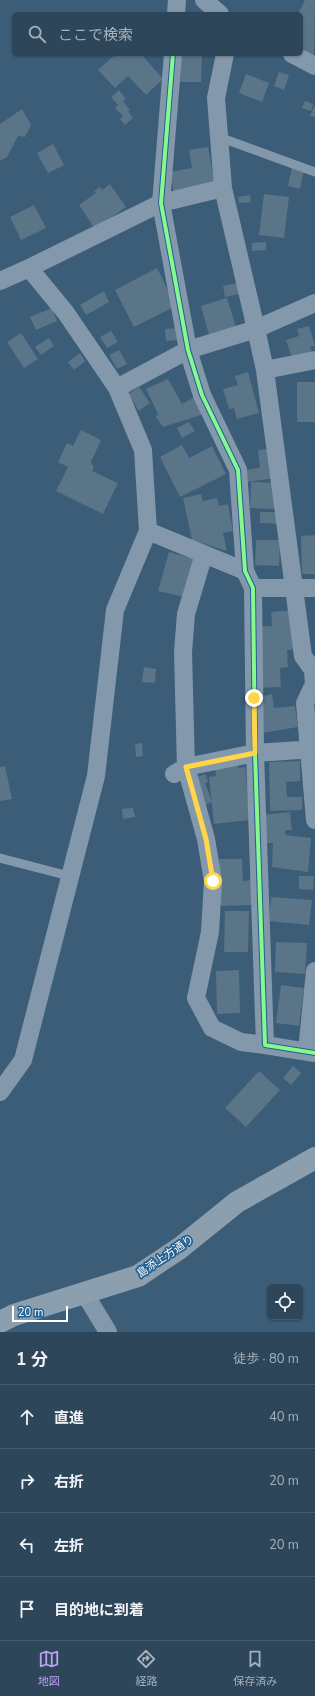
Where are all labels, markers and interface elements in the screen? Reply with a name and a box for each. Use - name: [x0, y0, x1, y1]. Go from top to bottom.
- search box: [12, 12, 303, 56]
- icon: search: [26, 23, 48, 45]
- text: ここで検索: [58, 25, 133, 45]
- route end: [245, 689, 263, 707]
- route start: [204, 872, 222, 890]
- street label: 島添上方通り: [134, 1232, 197, 1281]
- map controls: [267, 1284, 303, 1320]
- button: locate: [267, 1284, 303, 1320]
- scale bar: [12, 1304, 68, 1323]
- text: 20 m: [18, 1305, 43, 1320]
- text: 1 分: [16, 1348, 48, 1371]
- text: 徒歩 · 80 m: [233, 1350, 299, 1368]
- icon: ahead: [16, 1406, 38, 1428]
- text: 直進: [54, 1408, 84, 1428]
- text: 40 m: [269, 1408, 299, 1426]
- icon: right: [16, 1470, 38, 1492]
- text: 右折: [54, 1472, 84, 1492]
- text: 20 m: [269, 1472, 299, 1490]
- icon: left: [16, 1534, 38, 1556]
- text: 左折: [54, 1536, 84, 1556]
- text: 20 m: [269, 1536, 299, 1554]
- icon: arrive: [16, 1598, 38, 1620]
- text: 目的地に到着: [54, 1600, 144, 1620]
- tab: 地図: [38, 1648, 60, 1689]
- tab: 経路: [135, 1648, 157, 1689]
- tab: 保存済み: [233, 1648, 277, 1689]

